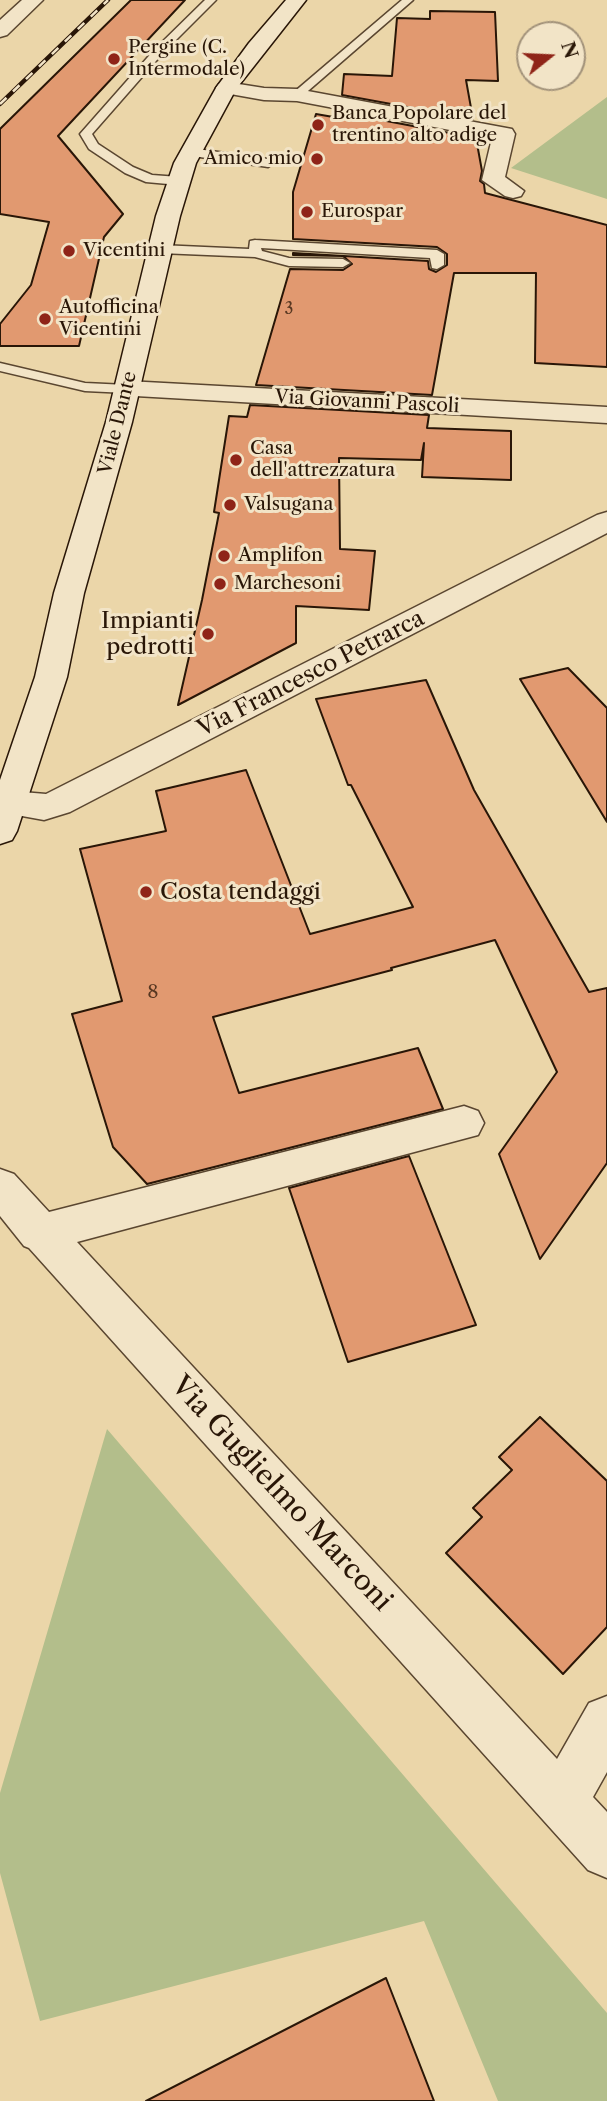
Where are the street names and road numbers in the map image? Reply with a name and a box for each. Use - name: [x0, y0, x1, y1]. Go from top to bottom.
- street label: Viale Dante: [94, 369, 142, 477]
- street label: Via Giovanni Pascoli: [274, 386, 460, 418]
- street label: Via Francesco Petrarca: [193, 605, 429, 743]
- street label: Via Guglielmo Marconi: [163, 1369, 399, 1619]

